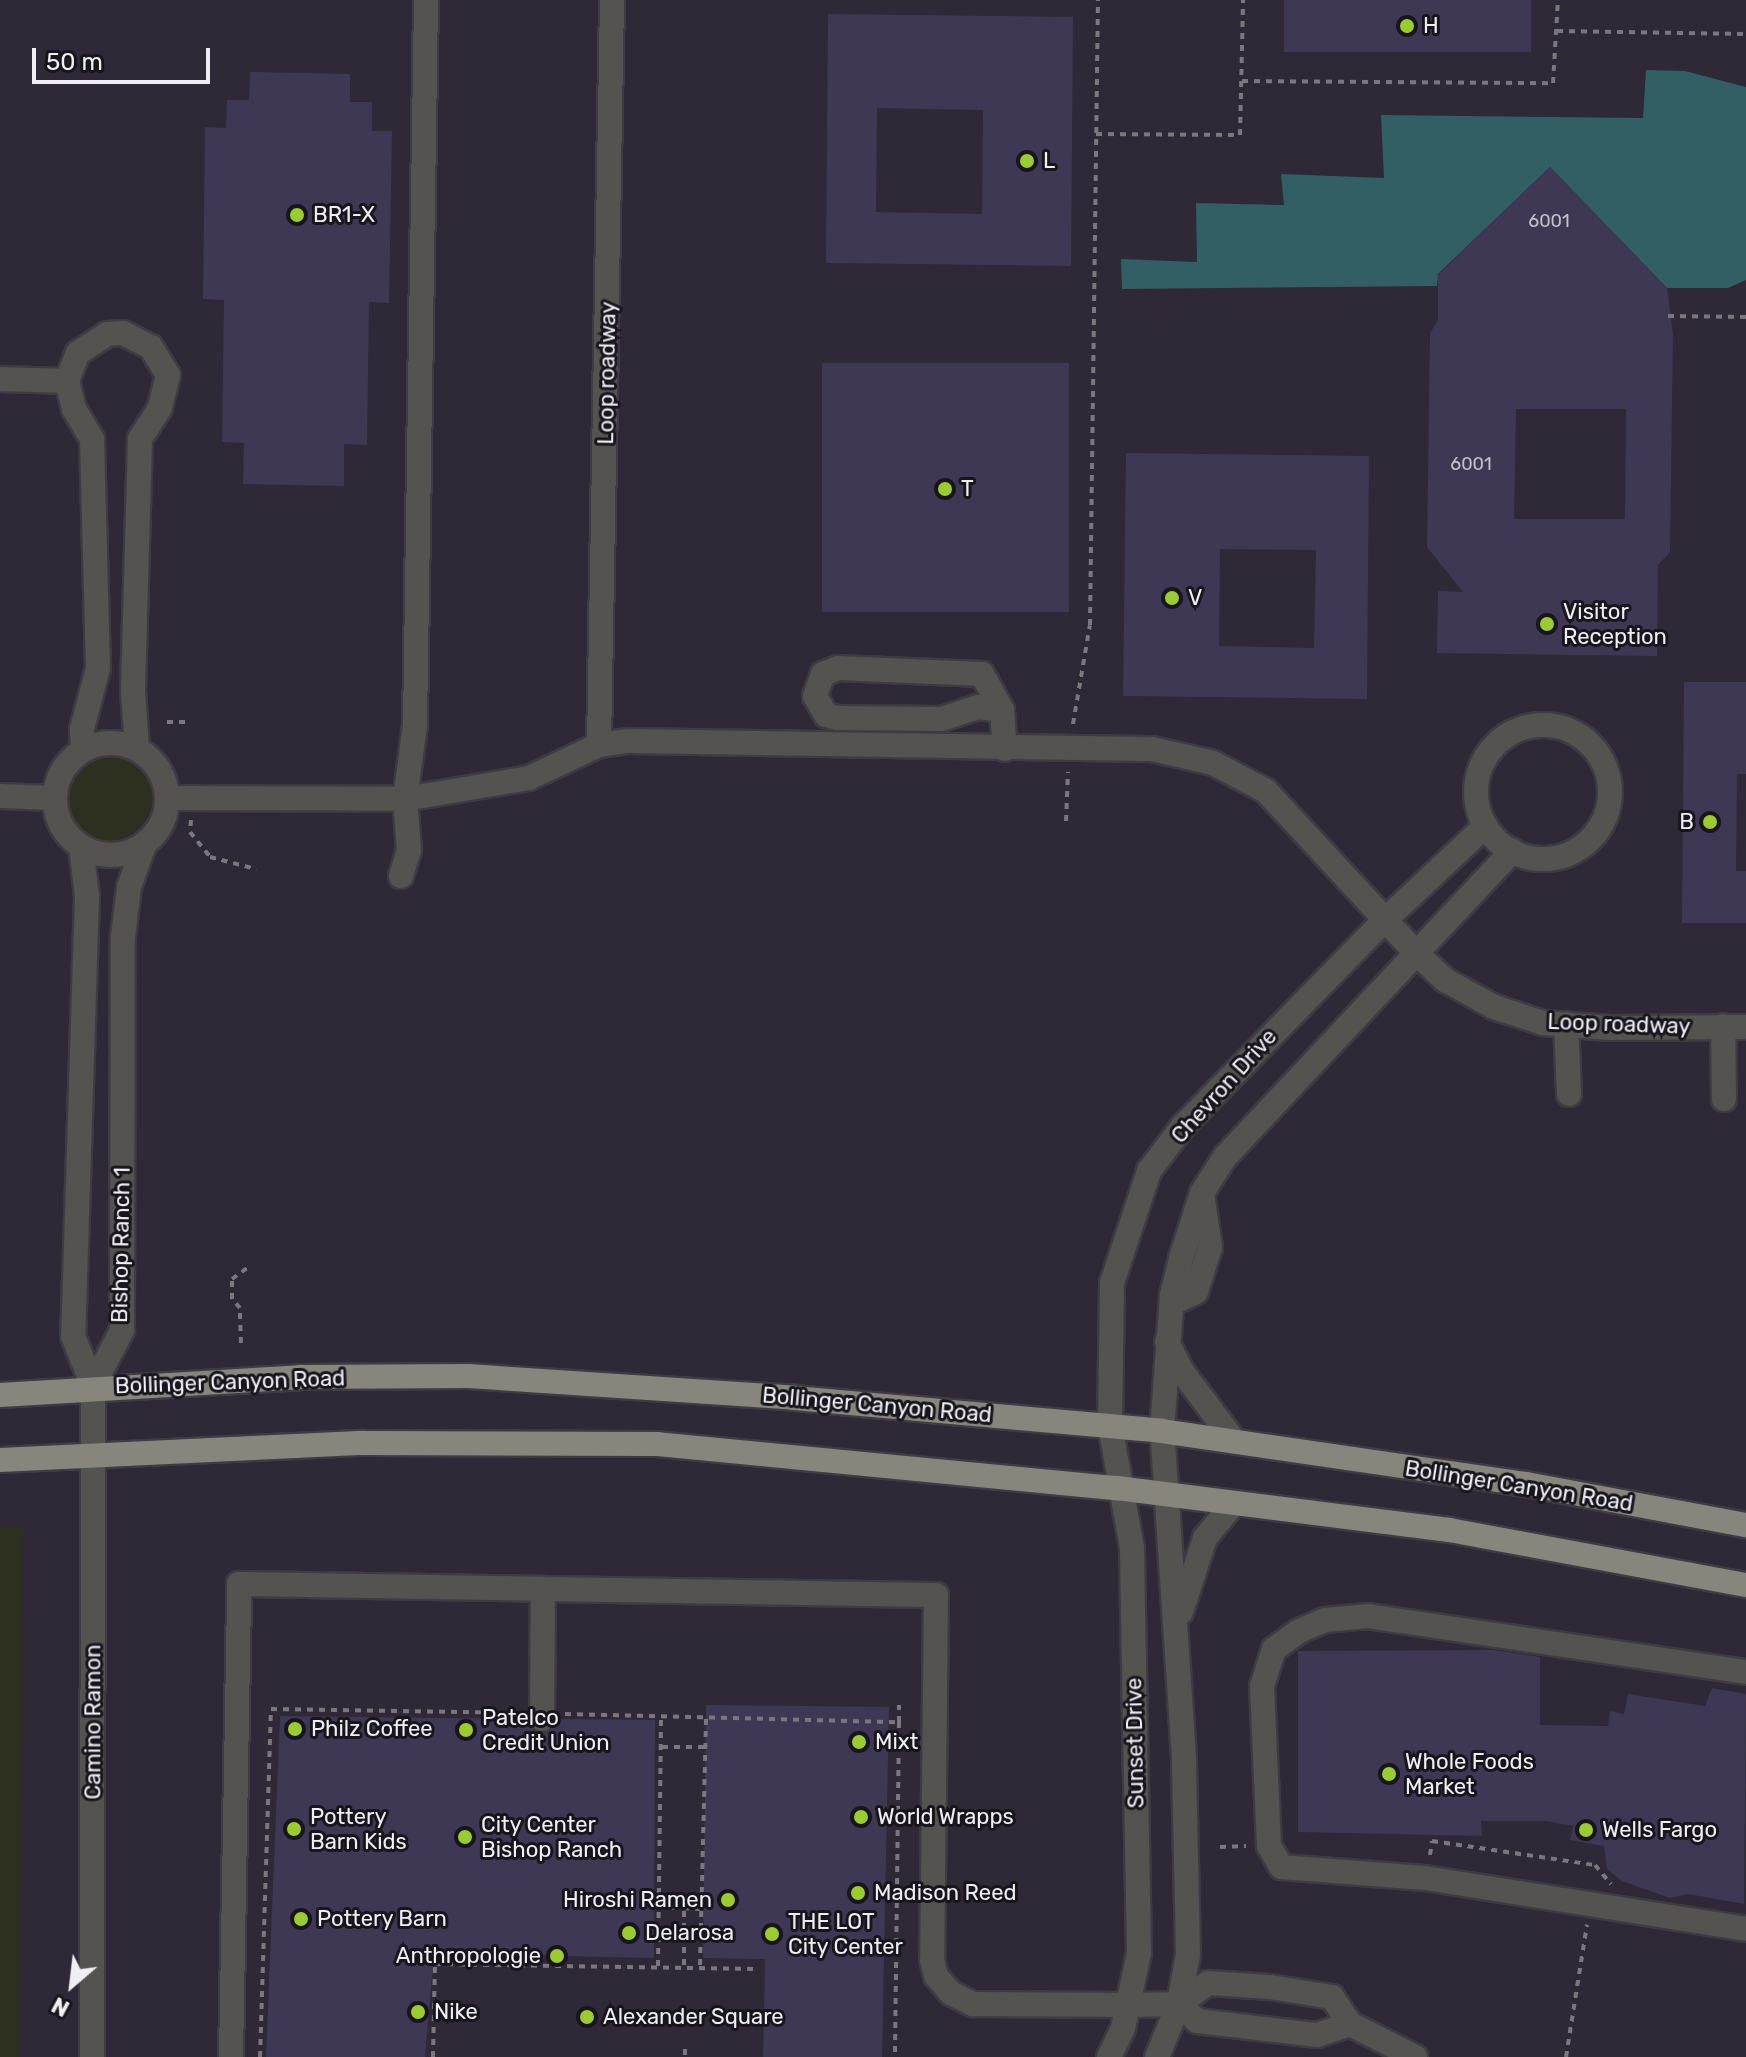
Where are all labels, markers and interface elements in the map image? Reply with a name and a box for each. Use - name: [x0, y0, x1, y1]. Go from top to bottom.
- place label: H: [1423, 13, 1439, 39]
- marker: H: [1398, 17, 1416, 35]
- scale bar: [36, 32, 214, 82]
- text: 50 m: [46, 48, 103, 76]
- place label: L: [1043, 148, 1055, 174]
- marker: L: [1018, 152, 1036, 170]
- place label: BR1-X: [313, 202, 375, 228]
- marker: BR1-X: [288, 206, 306, 224]
- house number: 6001: [1528, 210, 1570, 232]
- street label: Loop roadway: [593, 301, 621, 445]
- house number: 6001: [1450, 453, 1492, 475]
- place label: T: [961, 476, 974, 502]
- marker: T: [936, 480, 954, 498]
- place label: V: [1188, 585, 1202, 611]
- marker: V: [1163, 589, 1181, 607]
- place label: Visitor Reception: [1563, 598, 1667, 650]
- marker: Visitor Reception: [1538, 615, 1556, 633]
- place label: B: [1679, 809, 1694, 835]
- marker: B: [1701, 813, 1719, 831]
- street label: Loop roadway: [1547, 1008, 1691, 1040]
- street label: Chevron Drive: [1166, 1023, 1282, 1149]
- street label: Bishop Ranch 1: [106, 1167, 136, 1323]
- street label: Bollinger Canyon Road: [114, 1365, 346, 1399]
- street label: Bollinger Canyon Road: [761, 1382, 993, 1428]
- street label: Bollinger Canyon Road: [1403, 1455, 1635, 1517]
- street label: Camino Ramon: [80, 1644, 106, 1800]
- street label: Sunset Drive: [1121, 1677, 1149, 1809]
- place label: Patelco Credit Union: [482, 1704, 610, 1756]
- place label: Philz Coffee: [311, 1716, 433, 1742]
- marker: Philz Coffee: [286, 1720, 304, 1738]
- marker: Patelco Credit Union: [457, 1721, 475, 1739]
- place label: Mixt: [875, 1729, 918, 1755]
- marker: Mixt: [850, 1733, 868, 1751]
- place label: Whole Foods Market: [1405, 1748, 1534, 1800]
- marker: Whole Foods Market: [1380, 1765, 1398, 1783]
- place label: Pottery Barn Kids: [310, 1803, 407, 1854]
- place label: World Wrapps: [877, 1804, 1014, 1830]
- marker: World Wrapps: [852, 1808, 870, 1826]
- place label: City Center Bishop Ranch: [481, 1811, 622, 1862]
- place label: Wells Fargo: [1602, 1817, 1717, 1843]
- marker: Pottery Barn Kids: [285, 1820, 303, 1838]
- marker: Wells Fargo: [1577, 1821, 1595, 1839]
- marker: City Center Bishop Ranch: [456, 1828, 474, 1846]
- place label: Madison Reed: [874, 1880, 1017, 1906]
- marker: Madison Reed: [849, 1884, 867, 1902]
- place label: Hiroshi Ramen: [563, 1887, 712, 1913]
- marker: Hiroshi Ramen: [719, 1891, 737, 1909]
- place label: Pottery Barn: [317, 1906, 447, 1932]
- place label: THE LOT City Center: [788, 1908, 904, 1960]
- marker: Pottery Barn: [292, 1910, 310, 1928]
- place label: Delarosa: [645, 1920, 734, 1946]
- marker: Delarosa: [620, 1924, 638, 1942]
- marker: THE LOT City Center: [763, 1925, 781, 1943]
- place label: Anthropologie: [396, 1943, 541, 1969]
- north arrow: [32, 1945, 112, 2025]
- marker: Anthropologie: [548, 1947, 566, 1965]
- text: N: [47, 1991, 74, 2022]
- place label: Nike: [434, 1999, 478, 2025]
- marker: Nike: [409, 2003, 427, 2021]
- place label: Alexander Square: [603, 2004, 784, 2030]
- marker: Alexander Square: [578, 2008, 596, 2026]

